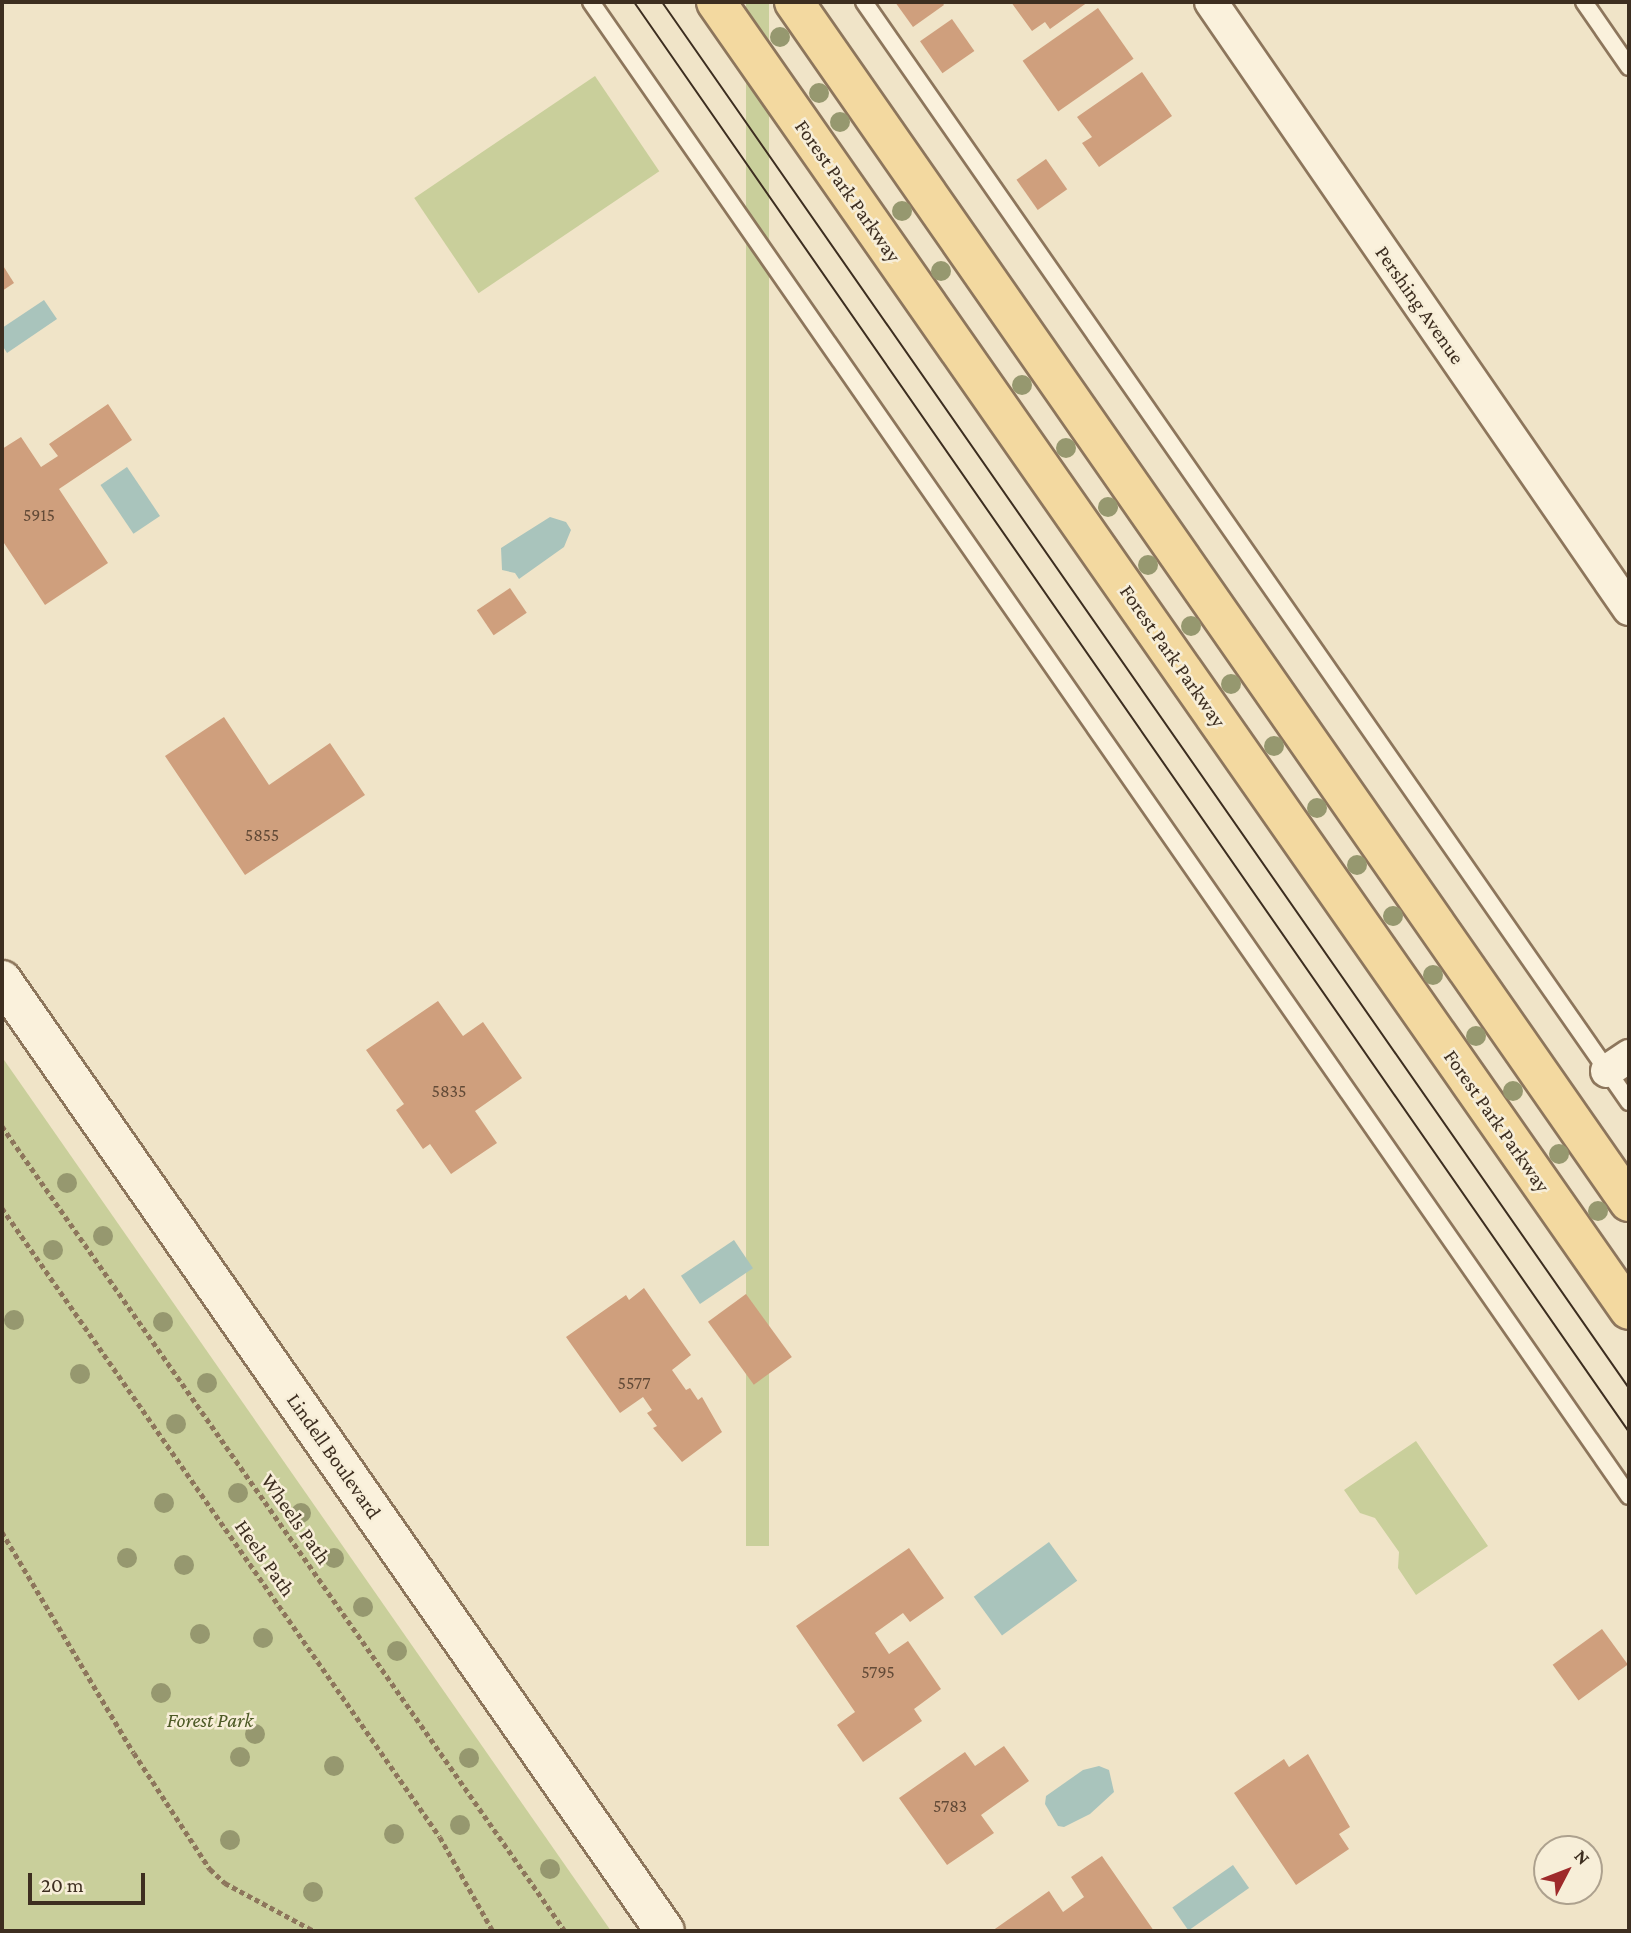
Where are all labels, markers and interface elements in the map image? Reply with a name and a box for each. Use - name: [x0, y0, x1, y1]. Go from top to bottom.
- street label: Forest Park Parkway: [789, 115, 907, 267]
- street label: Pershing Avenue: [1370, 241, 1470, 369]
- house number: 5915: [23, 504, 55, 526]
- street label: Forest Park Parkway: [1114, 580, 1232, 732]
- house number: 5855: [245, 824, 279, 846]
- street label: Forest Park Parkway: [1438, 1045, 1556, 1197]
- house number: 5835: [432, 1080, 466, 1102]
- house number: 5577: [618, 1372, 650, 1394]
- street label: Lindell Boulevard: [281, 1388, 387, 1524]
- street label: Wheels Path: [256, 1469, 336, 1569]
- street label: Heels Path: [229, 1515, 301, 1601]
- house number: 5795: [861, 1661, 895, 1683]
- park label: Forest Park: [167, 1707, 253, 1733]
- house number: 5783: [933, 1795, 967, 1817]
- north arrow: [1533, 1835, 1603, 1905]
- text: N: [1570, 1845, 1595, 1869]
- scale bar: [32, 1860, 149, 1904]
- text: 20 m: [41, 1873, 84, 1897]

